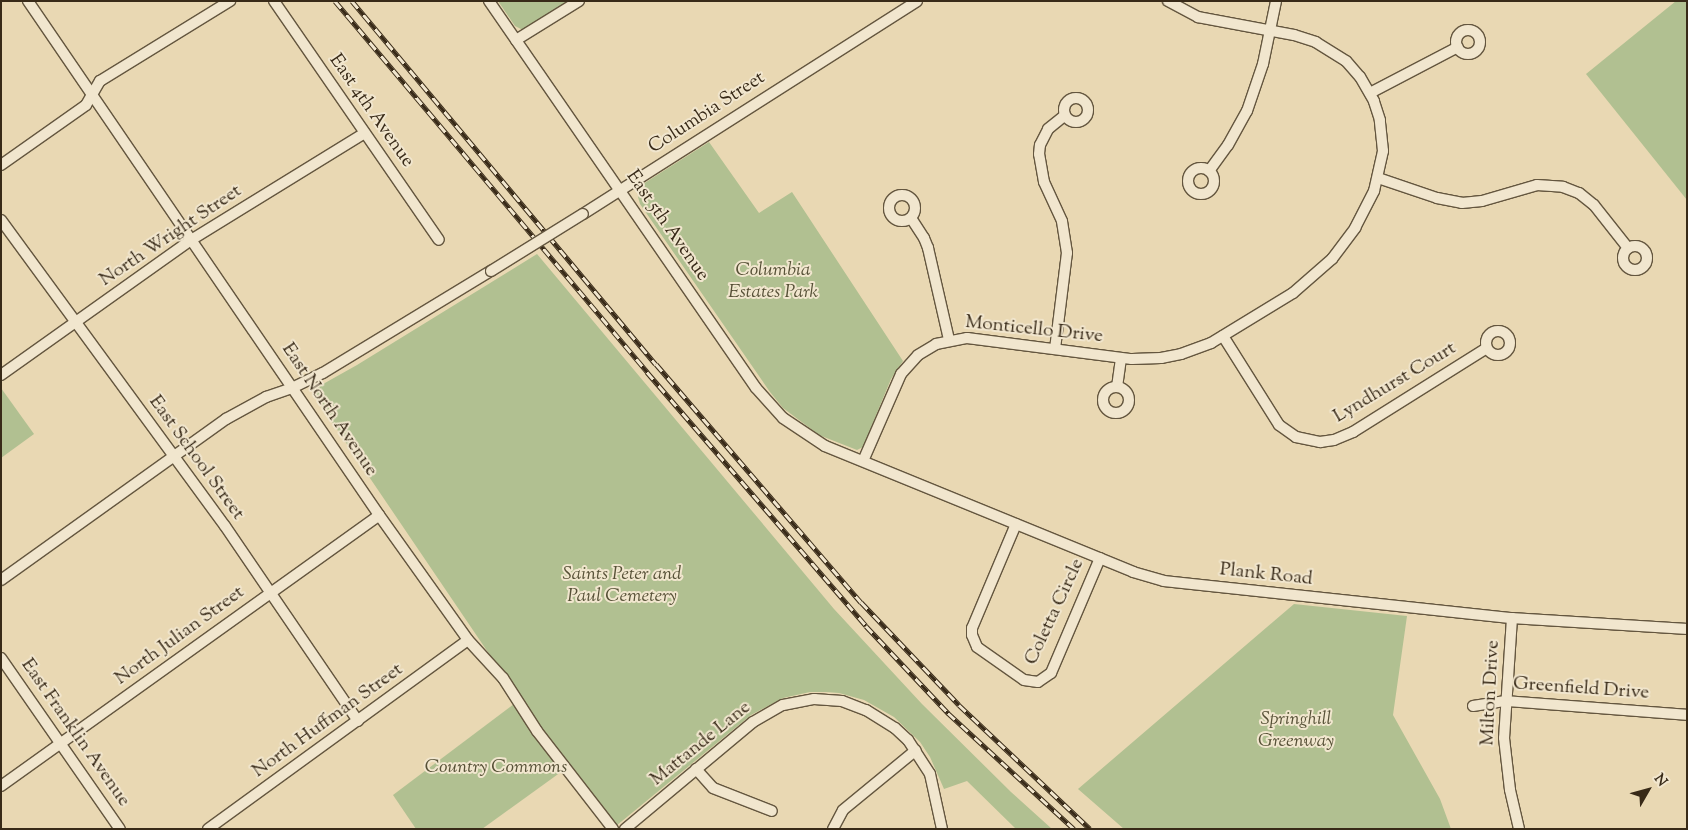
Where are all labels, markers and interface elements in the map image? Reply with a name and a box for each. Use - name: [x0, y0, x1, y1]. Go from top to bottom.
- street label: East 4th Avenue: [324, 50, 418, 172]
- street label: Columbia Street: [644, 67, 770, 159]
- street label: East 5th Avenue: [620, 166, 714, 286]
- street label: North Wright Street: [96, 180, 246, 292]
- park label: Columbia Estates Park: [728, 260, 818, 304]
- street label: Monticello Drive: [964, 311, 1104, 349]
- street label: Lyndhurst Court: [1330, 337, 1460, 429]
- street label: East North Avenue: [276, 339, 382, 481]
- street label: East School Street: [143, 391, 249, 525]
- street label: Coletta Circle: [1020, 555, 1090, 669]
- street label: Plank Road: [1219, 559, 1313, 591]
- park label: Saints Peter and Paul Cemetery: [562, 564, 682, 608]
- street label: North Julian Street: [111, 581, 249, 691]
- street label: Milton Drive: [1477, 640, 1505, 746]
- street label: East Franklin Avenue: [15, 655, 135, 811]
- street label: North Huffman Street: [248, 659, 408, 783]
- street label: Greenfield Drive: [1512, 673, 1650, 705]
- street label: Mattande Lane: [646, 697, 756, 791]
- park label: Springhill Greenway: [1258, 709, 1334, 753]
- park label: Country Commons: [425, 757, 567, 779]
- north arrow: [1623, 765, 1673, 815]
- text: N: [1648, 770, 1671, 791]

